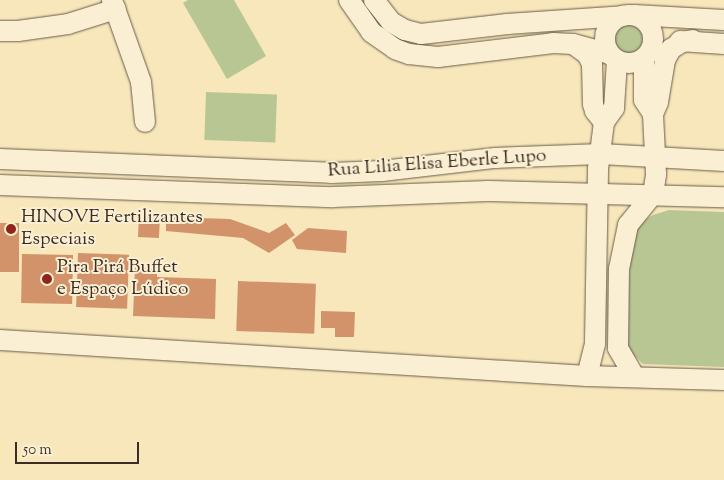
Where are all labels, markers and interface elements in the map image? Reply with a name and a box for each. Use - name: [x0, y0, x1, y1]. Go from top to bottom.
- street label: Rua Lilia Elisa Eberle Lupo: [327, 145, 547, 183]
- place label: HINOVE Fertilizantes Especiais: [21, 207, 203, 251]
- marker: HINOVE Fertilizantes Especiais: [5, 223, 17, 235]
- place label: Pira Pirá Buffet e Espaço Lúdico: [57, 257, 188, 301]
- marker: Pira Pirá Buffet e Espaço Lúdico: [41, 273, 53, 285]
- scale bar: [18, 432, 141, 464]
- text: 50 m: [23, 440, 52, 461]

